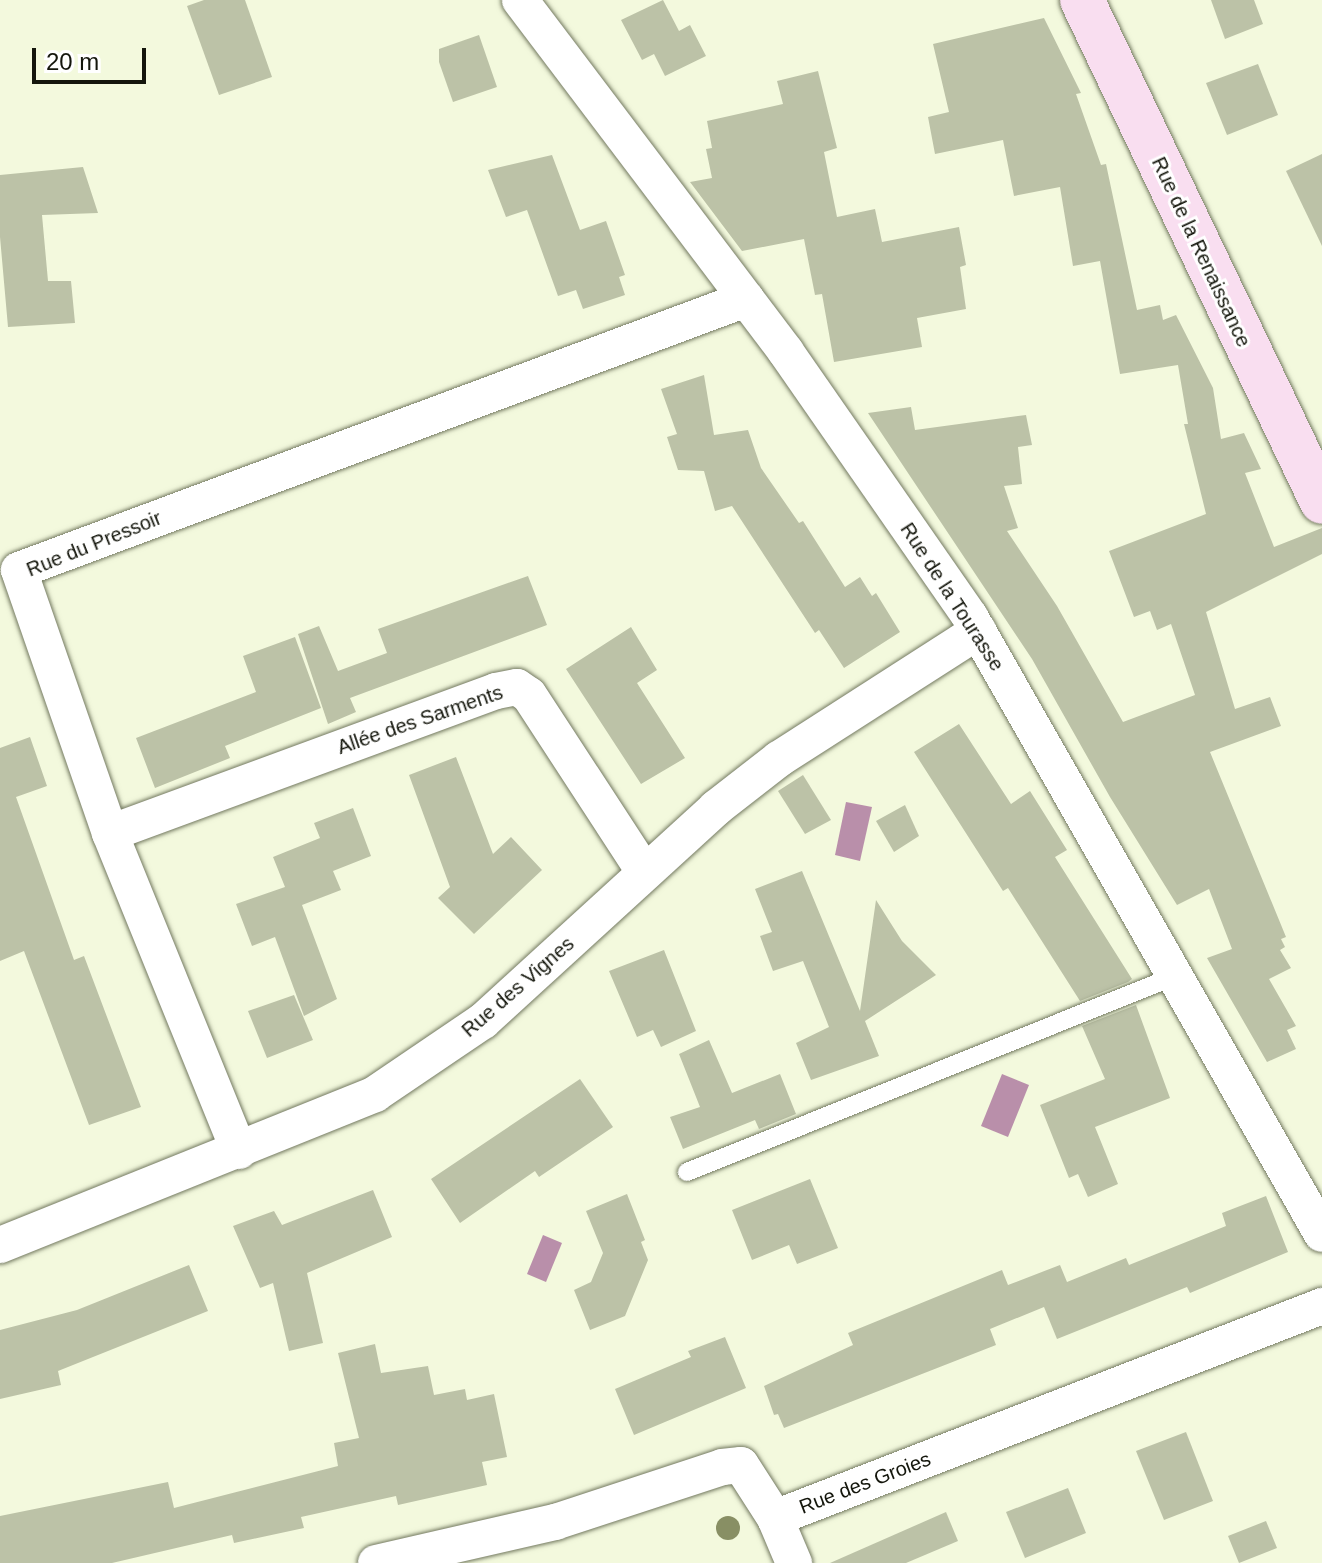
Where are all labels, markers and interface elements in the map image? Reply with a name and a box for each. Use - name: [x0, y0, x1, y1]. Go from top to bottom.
- scale bar: [36, 32, 150, 82]
- text: 20 m: [46, 48, 99, 75]
- street label: Rue de la Renaissance: [1146, 153, 1256, 351]
- street label: Rue du Pressoir: [23, 506, 165, 582]
- street label: Rue de la Tourasse: [895, 518, 1009, 676]
- street label: Allée des Sarments: [334, 680, 506, 760]
- street label: Rue des Vignes: [457, 932, 579, 1042]
- street label: Rue des Groies: [796, 1447, 934, 1519]

